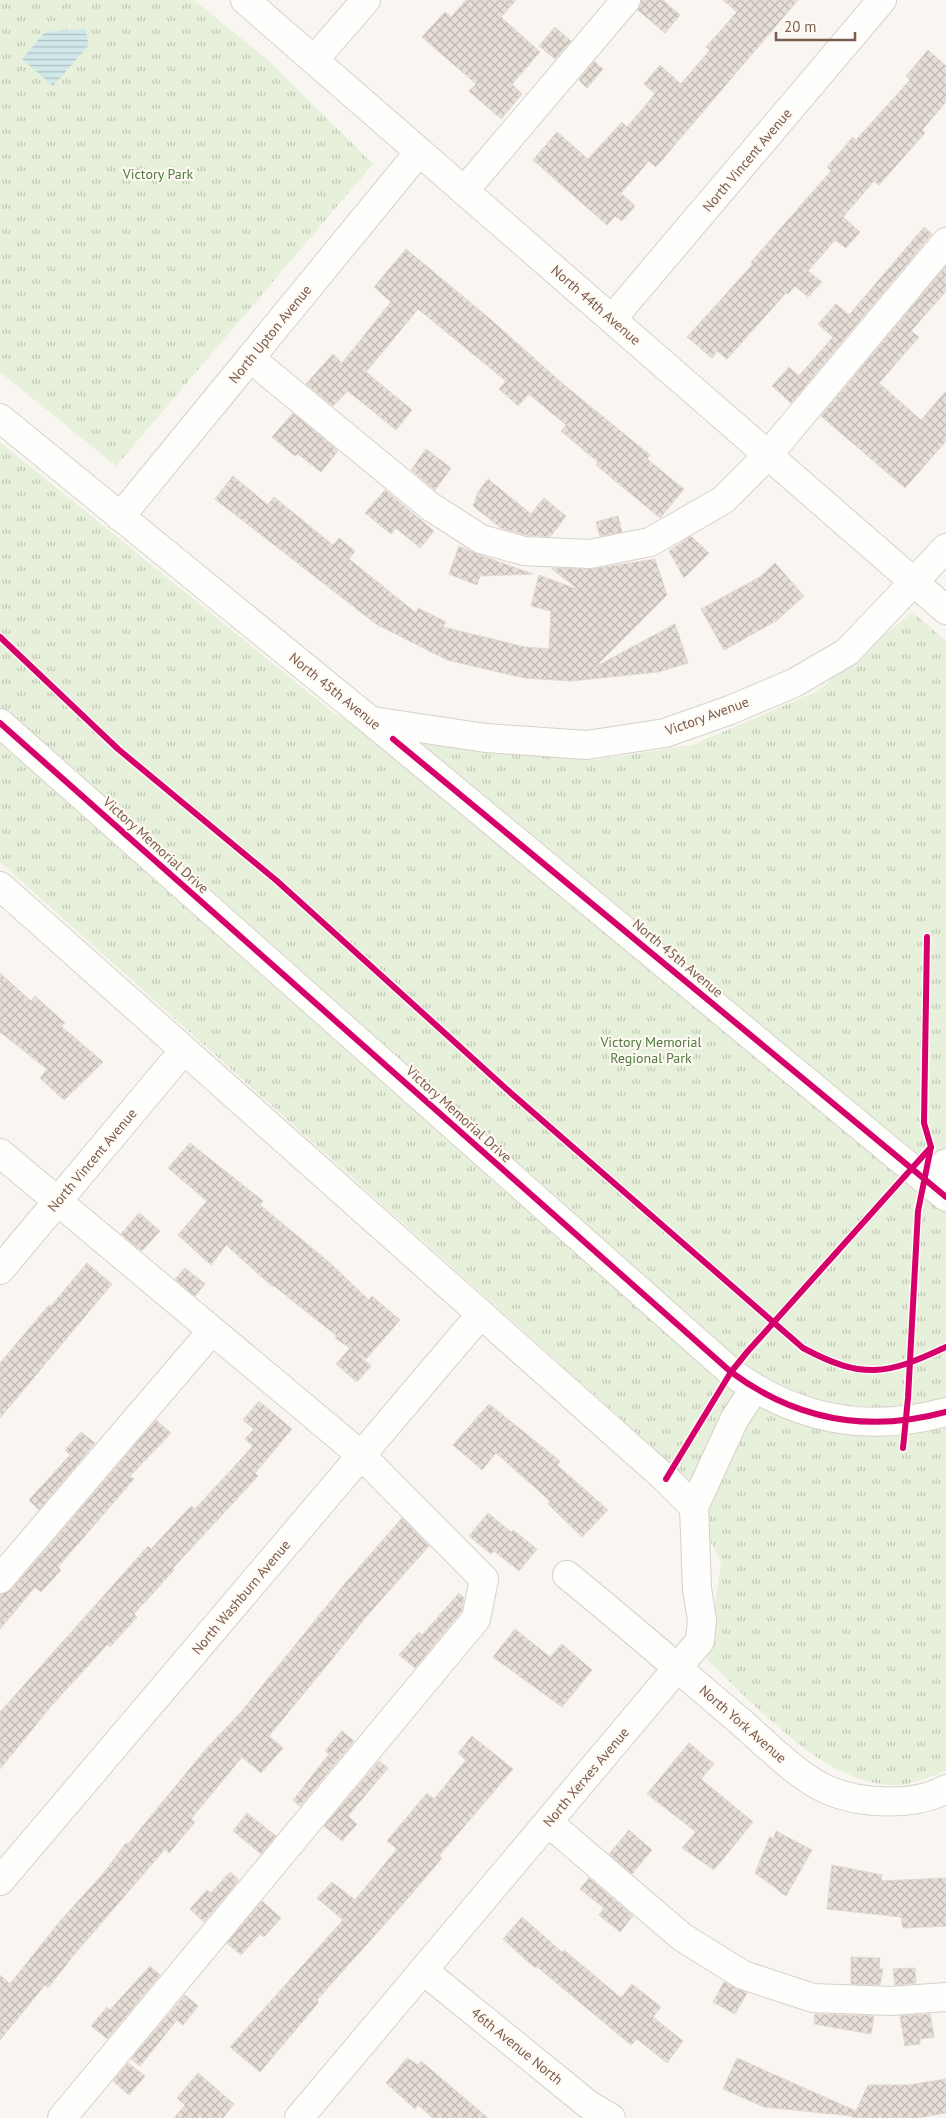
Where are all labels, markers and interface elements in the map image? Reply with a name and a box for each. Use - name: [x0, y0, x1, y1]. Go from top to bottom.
- scale bar: [776, 10, 855, 42]
- text: 20 m: [784, 17, 817, 36]
- street label: North Vincent Avenue: [698, 105, 796, 215]
- park label: Victory Park: [122, 165, 193, 183]
- street label: North 44th Avenue: [547, 261, 645, 349]
- street label: North Upton Avenue: [225, 281, 315, 387]
- street label: North 45th Avenue: [285, 648, 385, 734]
- street label: Victory Avenue: [662, 693, 751, 740]
- street label: Victory Memorial Drive: [99, 792, 213, 897]
- street label: North 45th Avenue: [629, 915, 727, 1001]
- park label: Victory Memorial Regional Park: [599, 1033, 702, 1067]
- street label: Victory Memorial Drive: [402, 1061, 516, 1166]
- street label: North Vincent Avenue: [43, 1105, 141, 1215]
- street label: North Washburn Avenue: [188, 1536, 294, 1658]
- street label: North York Avenue: [696, 1681, 790, 1767]
- street label: North Xerxes Avenue: [539, 1723, 633, 1831]
- street label: 46th Avenue North: [467, 2003, 567, 2089]

